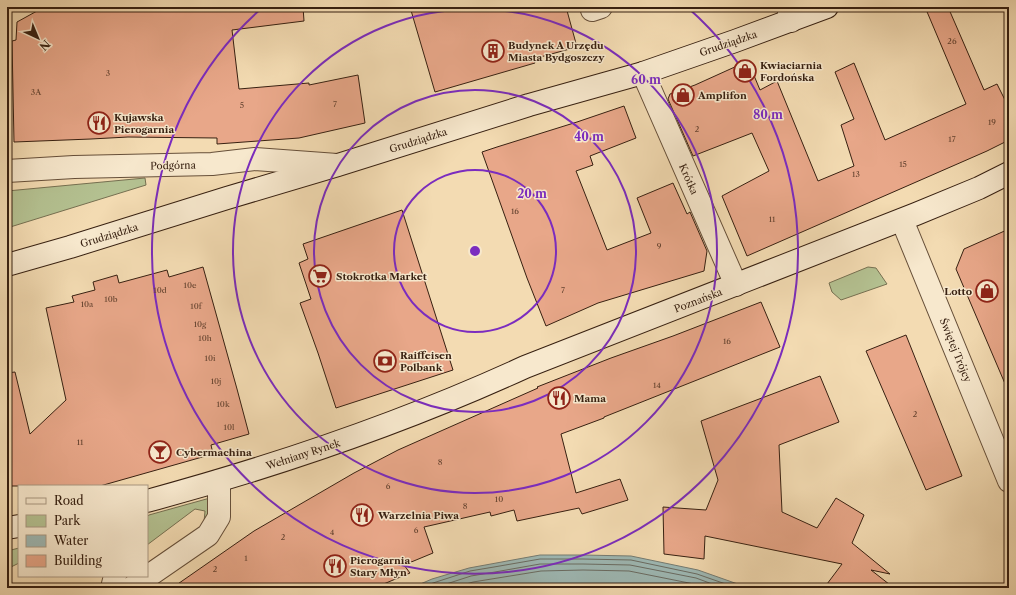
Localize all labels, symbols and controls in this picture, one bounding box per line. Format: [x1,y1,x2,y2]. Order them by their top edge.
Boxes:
north arrow [18,18,58,58]
street label: Grudziądzka [698,27,759,59]
house number: 26 [947,36,957,46]
text: N [36,37,53,54]
building icon: Budynek A Urzędu Miasta Bydgoszczy [480,38,506,64]
place label: Budynek A Urzędu Miasta Bydgoszczy [508,39,605,64]
shop icon: Kwiaciarnia Fordońska [732,58,758,84]
place label: Kwiaciarnia Fordońska [760,59,822,84]
house number: 3 [106,68,110,78]
text: 60 m [631,72,661,87]
shop icon: Amplifon [670,82,696,108]
house number: 3A [31,87,42,97]
place label: Amplifon [697,89,747,102]
house number: 7 [333,99,337,109]
house number: 5 [240,100,244,110]
text: 80 m [753,107,783,122]
restaurant icon: Kujawska Pierogarnia [86,110,112,136]
place label: Kujawska Pierogarnia [114,111,174,136]
house number: 19 [988,117,996,127]
house number: 2 [695,124,700,134]
street label: Grudziądzka [388,125,449,156]
text: 40 m [574,129,604,144]
house number: 17 [948,134,956,144]
street label: Podgórna [150,159,197,172]
house number: 15 [899,159,907,169]
street label: Krótka [676,162,701,197]
house number: 13 [852,169,860,179]
text: 20 m [517,186,547,201]
house number: 16 [511,206,519,216]
house number: 11 [769,214,776,224]
street label: Grudziądzka [79,220,140,250]
house number: 9 [657,241,662,251]
centre of rings [468,244,482,258]
supermarket icon: Stokrotka Market [307,263,333,289]
place label: Stokrotka Market [336,270,427,283]
shop icon: Lotto [974,278,1000,304]
house number: 10e [184,280,197,290]
house number: 10d [153,285,167,295]
house number: 7 [561,285,565,295]
street label: Poznańska [672,285,725,316]
place label: Lotto [944,285,972,298]
house number: 10b [104,294,118,304]
house number: 10a [81,299,94,309]
house number: 10f [190,301,203,311]
street label: Świętej Trójcy [937,316,974,384]
house number: 10g [194,319,207,329]
house number: 10h [198,333,212,343]
house number: 16 [723,336,731,346]
bank icon: Raiffeisen Polbank [372,348,398,374]
place label: Raiffeisen Polbank [400,349,452,374]
house number: 10i [205,353,216,363]
house number: 10j [211,376,221,386]
house number: 14 [653,380,661,390]
restaurant icon: Mama [546,385,572,411]
place label: Mama [574,392,606,405]
house number: 10k [216,399,230,409]
house number: 2 [913,409,918,419]
house number: 10l [224,422,235,432]
street label: Wełniany Rynek [263,436,343,473]
house number: 11 [77,437,84,447]
bar icon: Cybermachina [147,439,173,465]
place label: Cybermachina [176,446,252,459]
house number: 8 [438,457,443,467]
house number: 6 [386,481,391,491]
legend [18,485,148,577]
text: Road [54,493,84,508]
house number: 10 [495,494,503,504]
house number: 8 [463,501,468,511]
restaurant icon: Warzelnia Piwa [349,502,375,528]
place label: Warzelnia Piwa [377,509,459,522]
text: Park [54,513,81,528]
house number: 6 [414,525,419,535]
house number: 4 [330,527,335,537]
house number: 2 [281,532,286,542]
text: Water [53,533,88,548]
text: Building [54,553,102,568]
house number: 1 [244,553,248,563]
restaurant icon: Pierogarnia Stary Młyn [322,553,348,579]
place label: Pierogarnia Stary Młyn [350,554,410,579]
house number: 2 [213,564,218,574]

